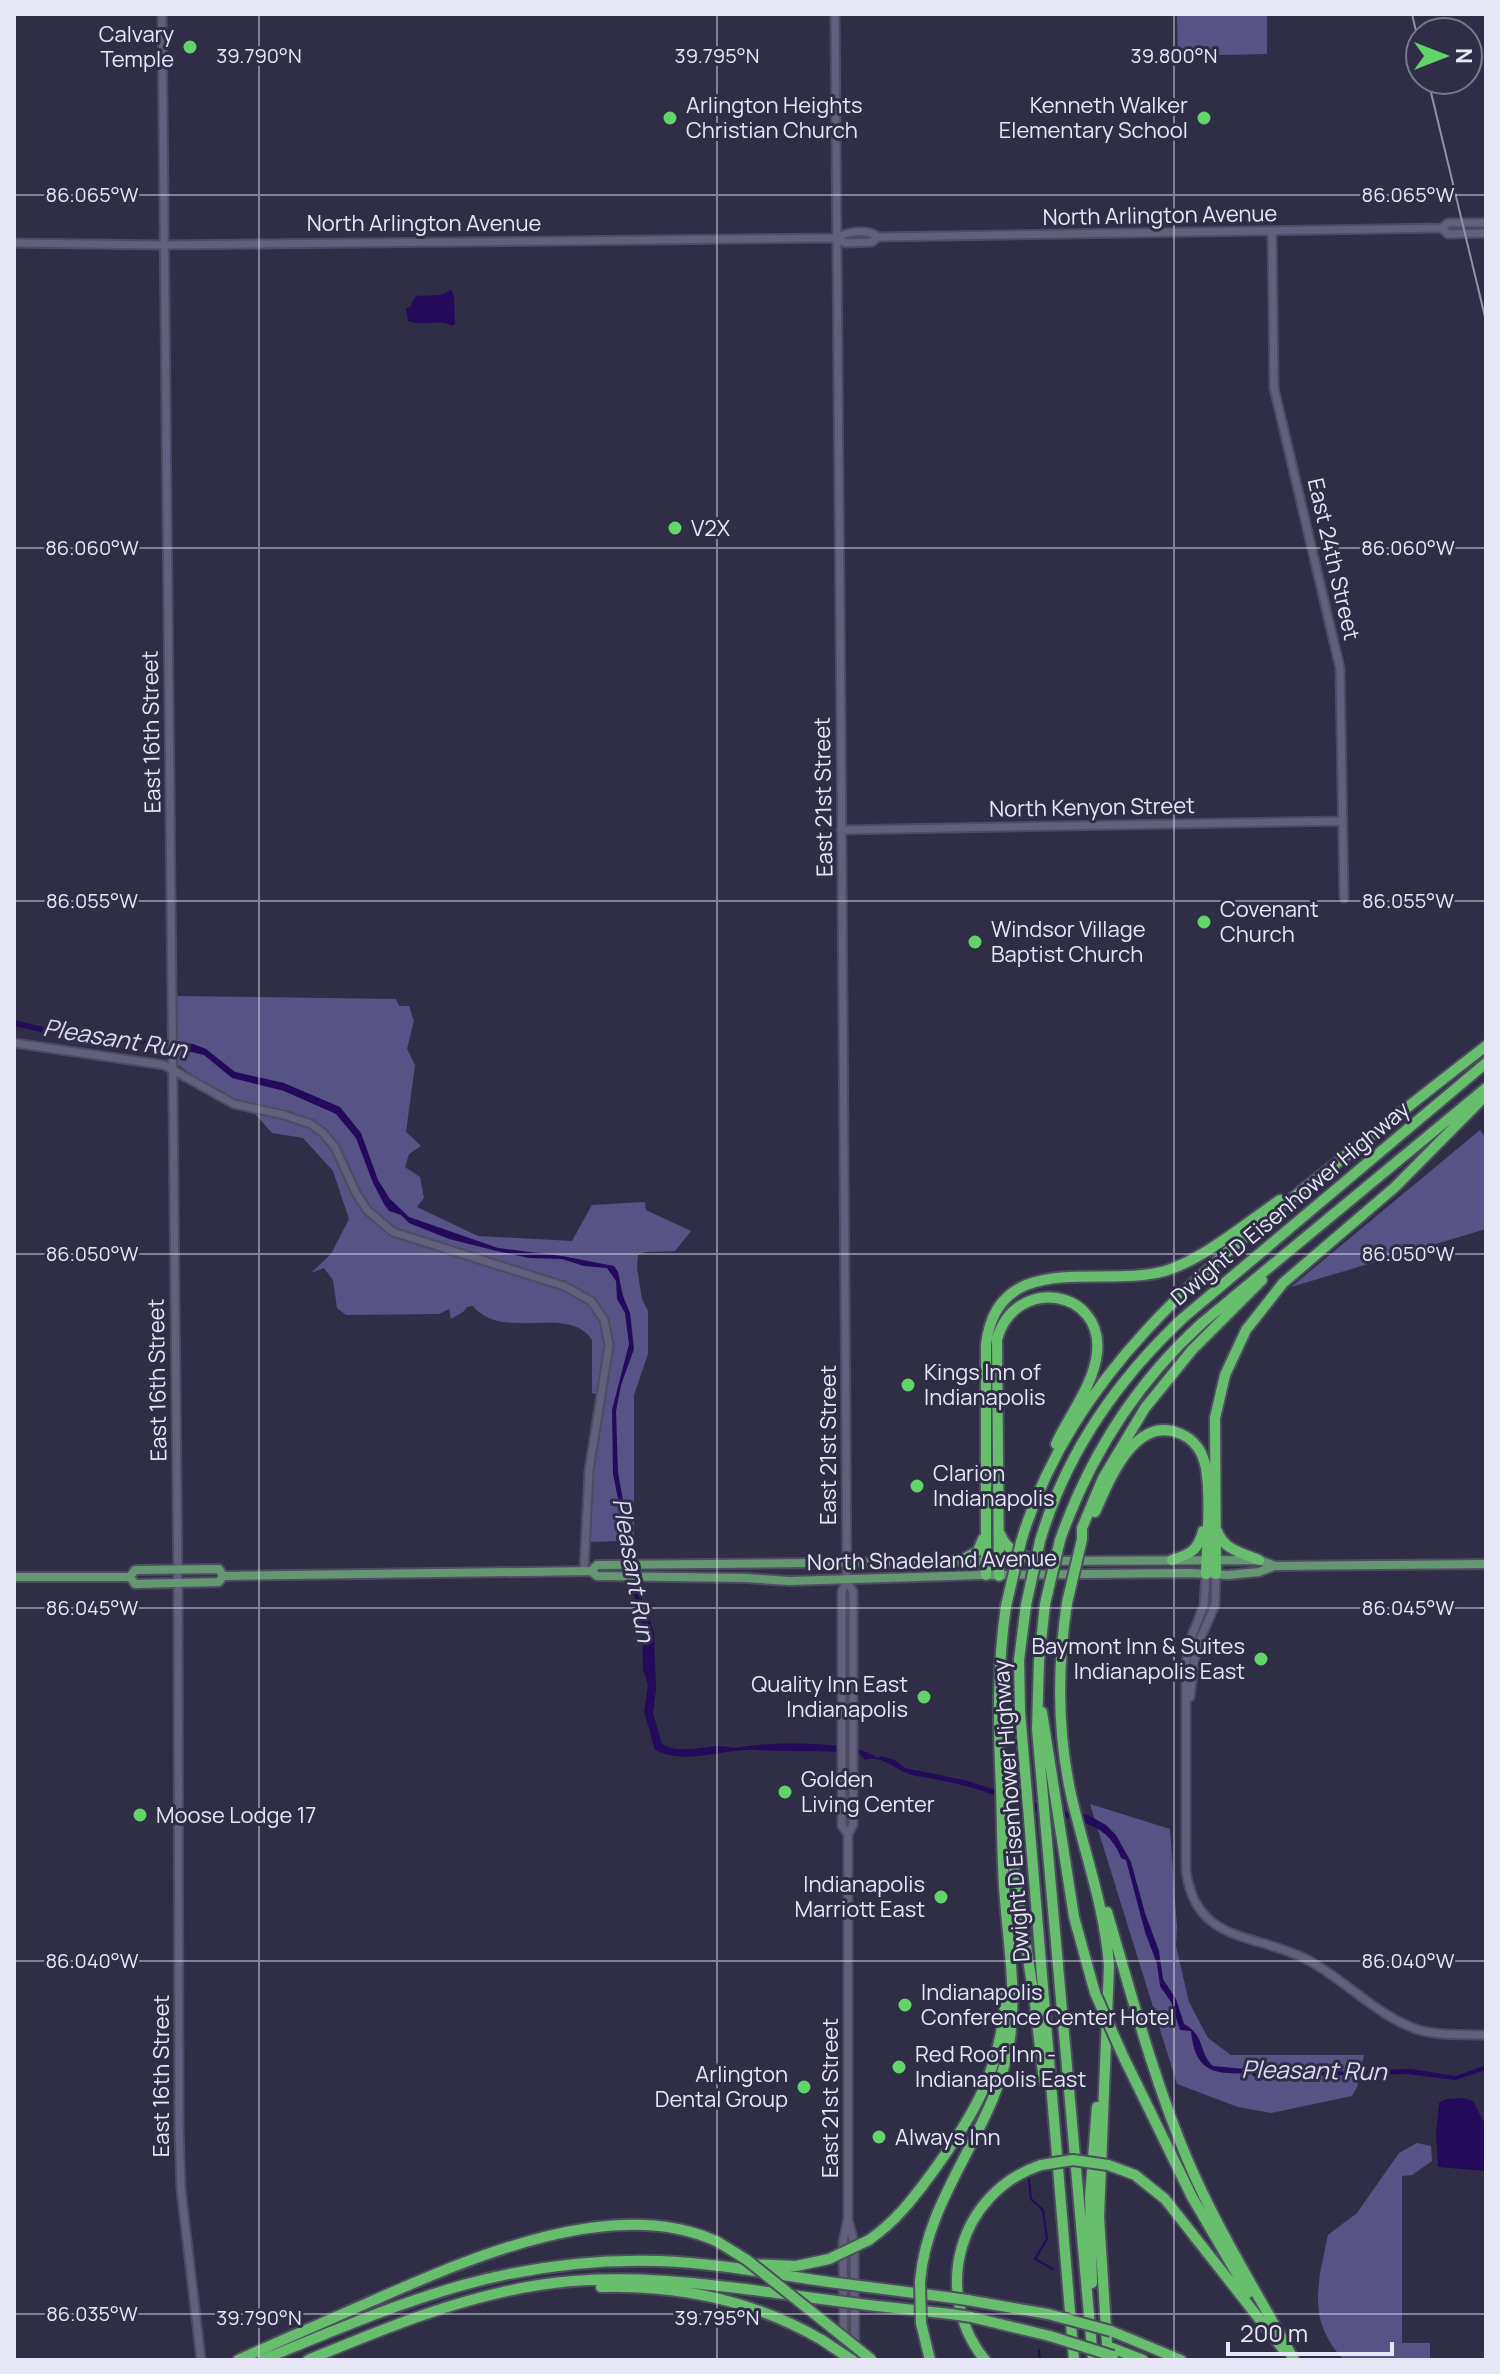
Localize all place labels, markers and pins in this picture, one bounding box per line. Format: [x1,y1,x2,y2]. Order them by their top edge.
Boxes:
place label: Calvary Temple [99,19,174,74]
marker: Calvary Temple [181,38,199,56]
place label: Arlington Heights Christian Church [686,90,863,145]
place label: Kenneth Walker Elementary School [999,90,1188,145]
marker: Arlington Heights Christian Church [661,109,679,127]
marker: Kenneth Walker Elementary School [1195,109,1213,127]
place label: V2X [691,513,731,543]
marker: V2X [666,519,684,537]
place label: Covenant Church [1220,894,1319,949]
marker: Covenant Church [1195,913,1213,931]
place label: Windsor Village Baptist Church [991,914,1146,969]
marker: Windsor Village Baptist Church [966,933,984,951]
place label: Kings Inn of Indianapolis [924,1357,1046,1412]
marker: Kings Inn of Indianapolis [899,1376,917,1394]
place label: Clarion Indianapolis [933,1458,1055,1513]
marker: Clarion Indianapolis [908,1477,926,1495]
place label: Baymont Inn & Suites Indianapolis East [1032,1631,1245,1686]
marker: Baymont Inn & Suites Indianapolis East [1252,1650,1270,1668]
place label: Quality Inn East Indianapolis [751,1669,908,1724]
marker: Quality Inn East Indianapolis [915,1688,933,1706]
place label: Golden Living Center [801,1764,935,1819]
marker: Golden Living Center [776,1783,794,1801]
place label: Moose Lodge 17 [156,1800,316,1830]
marker: Moose Lodge 17 [131,1806,149,1824]
place label: Indianapolis Marriott East [794,1869,925,1924]
marker: Indianapolis Marriott East [932,1888,950,1906]
place label: Indianapolis Conference Center Hotel [921,1977,1175,2032]
marker: Indianapolis Conference Center Hotel [896,1996,914,2014]
place label: Red Roof Inn - Indianapolis East [915,2039,1086,2094]
marker: Red Roof Inn - Indianapolis East [890,2058,908,2076]
place label: Arlington Dental Group [655,2059,788,2114]
marker: Arlington Dental Group [795,2078,813,2096]
place label: Always Inn [895,2122,1001,2152]
marker: Always Inn [870,2128,888,2146]

